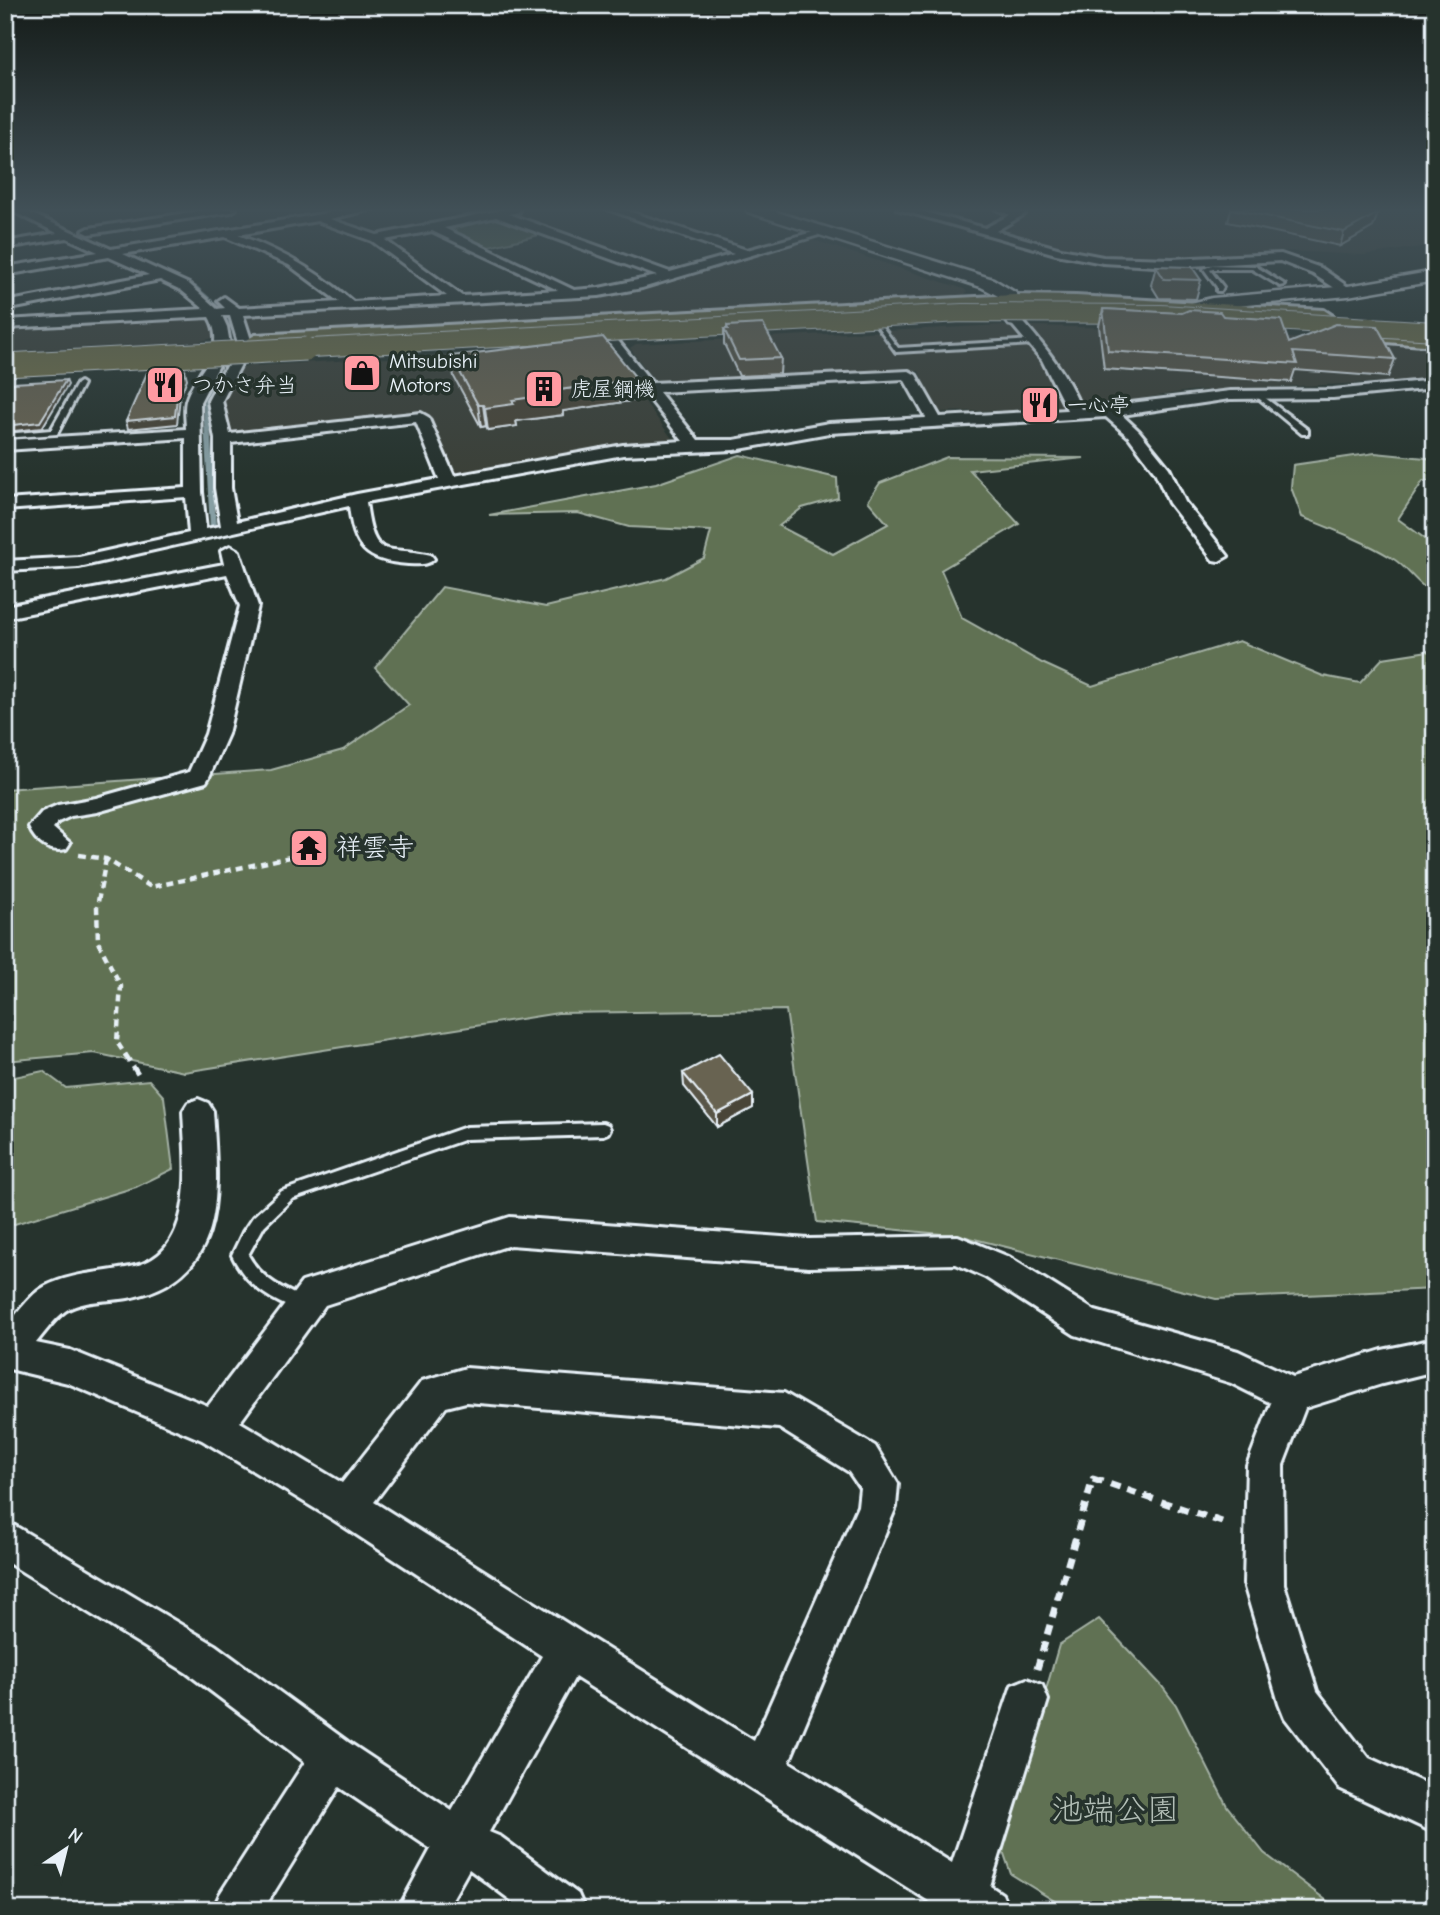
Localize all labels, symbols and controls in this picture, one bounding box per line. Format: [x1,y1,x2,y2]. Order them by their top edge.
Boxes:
place label: Mitsubishi Motors [389,349,478,397]
shop icon: Mitsubishi Motors [341,352,383,394]
restaurant icon: つかさ弁当 [144,364,186,406]
building icon: 虎屋鋼機 [523,368,565,410]
place label: つかさ弁当 [192,373,297,397]
place label: 虎屋鋼機 [571,377,655,401]
restaurant icon: 一心亭 [1019,384,1061,426]
place label: 一心亭 [1067,393,1130,417]
temple icon: 祥雲寺 [288,827,330,869]
place label: 祥雲寺 [336,833,414,863]
park label: 池端公園 [1051,1791,1179,1828]
north arrow [32,1814,102,1884]
text: N [64,1823,87,1848]

